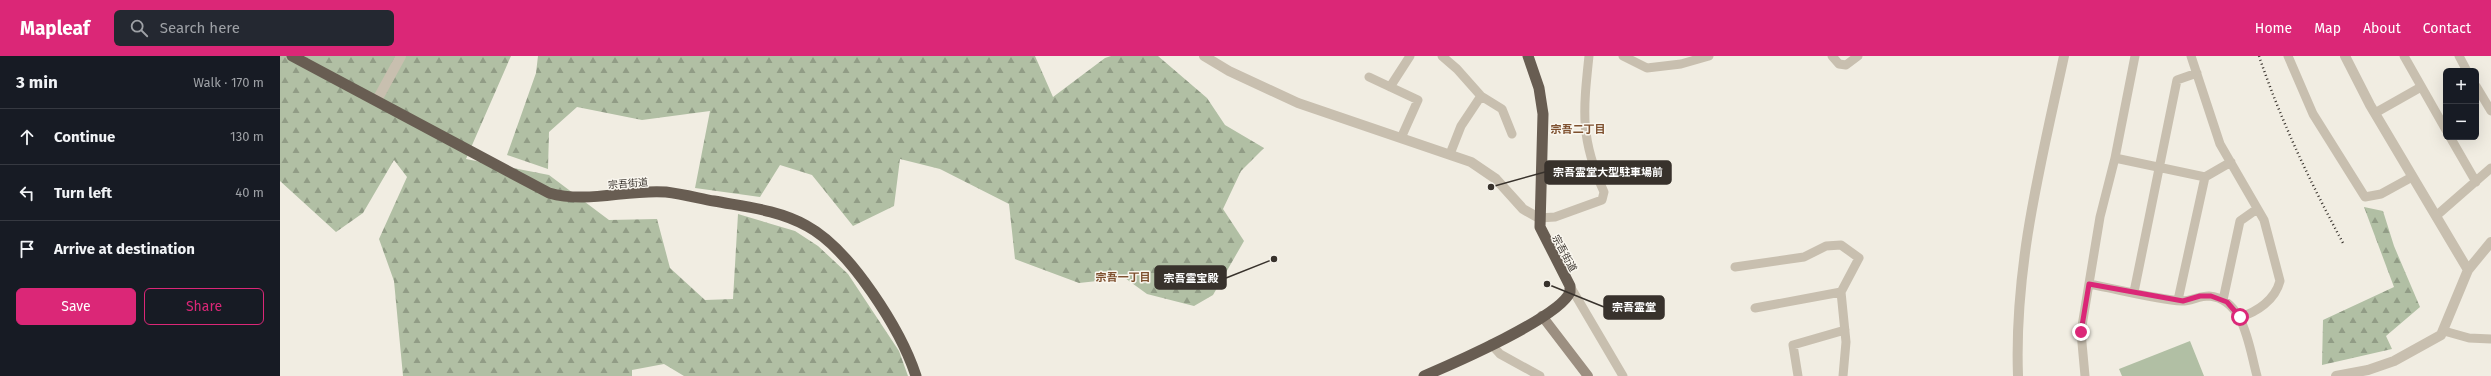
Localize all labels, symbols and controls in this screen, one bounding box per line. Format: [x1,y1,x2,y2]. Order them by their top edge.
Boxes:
search box [114,10,394,46]
text: Mapleaf [20,17,90,40]
icon: search [128,17,150,39]
text: Search here [160,19,240,37]
text: Home [2255,20,2292,37]
text: Map [2314,20,2341,37]
text: About [2363,20,2401,37]
text: Contact [2423,20,2471,37]
map controls [2443,68,2479,140]
button: + [2443,68,2479,104]
text: 3 min [16,72,58,93]
text: Walk · 170 m [193,75,264,90]
button: − [2443,104,2479,140]
district label: 宗吾二丁目 [1551,123,1606,136]
icon: ahead [16,126,38,148]
text: Continue [54,128,115,146]
text: 130 m [230,129,264,144]
callout: 宗吾霊堂大型駐車場前 [1545,161,1671,184]
text: 宗吾霊堂大型駐車場前 [1553,166,1663,179]
street label: 宗吾街道 [608,177,648,191]
icon: left [16,182,38,204]
text: Turn left [54,184,112,202]
text: 40 m [235,185,264,200]
street label: 宗吾街道 [1549,233,1579,274]
icon: arrive [16,238,38,260]
text: Arrive at destination [54,240,195,258]
callout: 宗吾霊宝殿 [1155,266,1226,289]
district label: 宗吾一丁目 [1096,271,1151,284]
text: 宗吾霊宝殿 [1164,272,1219,285]
button: Save [16,288,136,325]
button: Share [144,288,264,325]
callout: 宗吾霊堂 [1604,296,1664,319]
text: 宗吾霊堂 [1612,301,1656,314]
route start [2231,308,2249,326]
route end [2072,323,2090,341]

